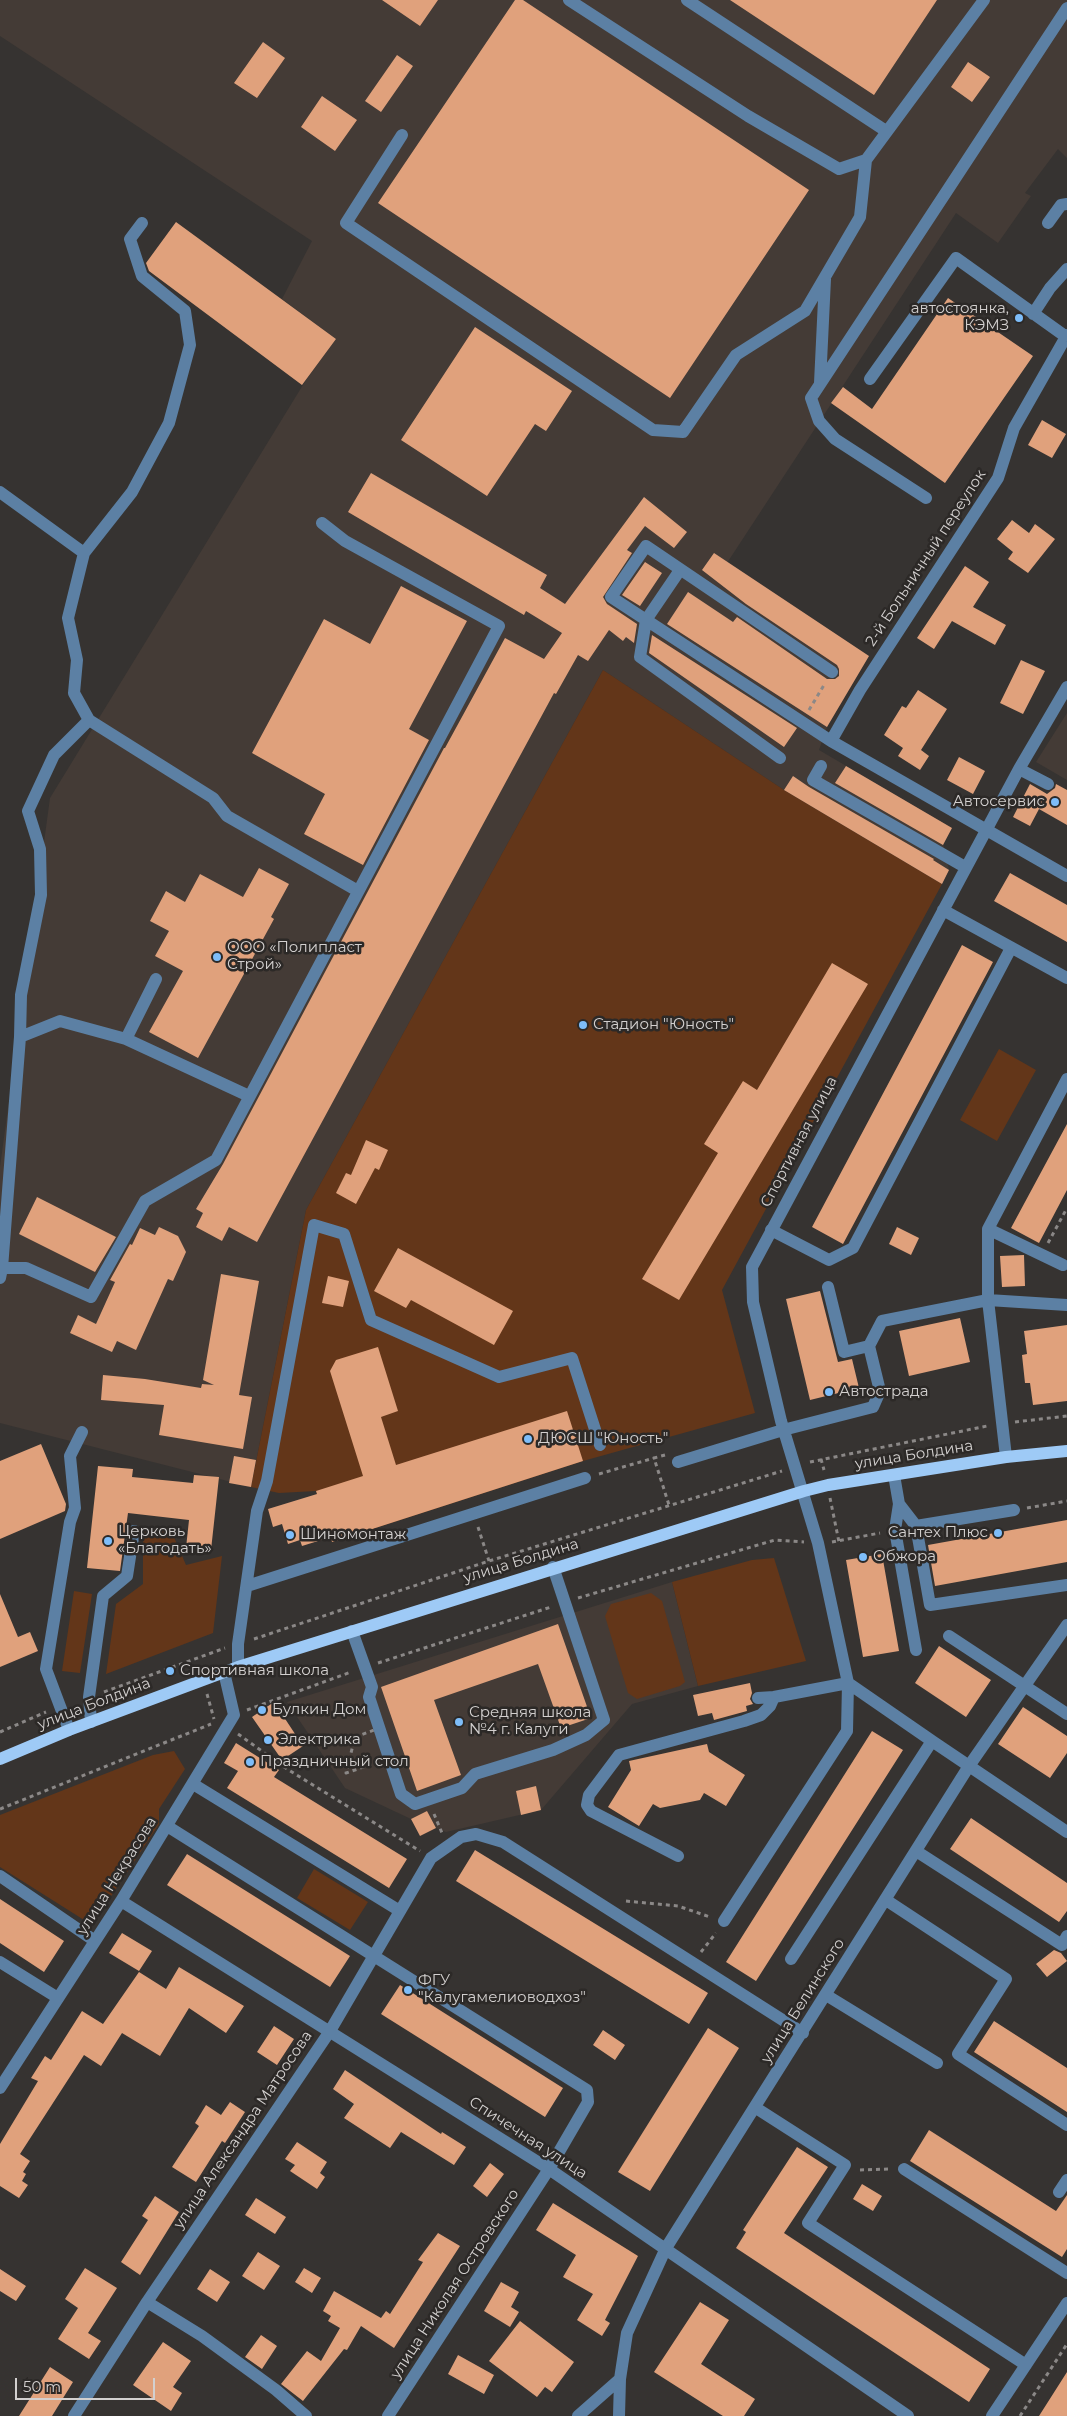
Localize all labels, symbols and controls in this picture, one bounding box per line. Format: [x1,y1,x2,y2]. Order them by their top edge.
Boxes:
place label: автостоянка, КЭМЗ [911,300,1009,335]
marker: автостоянка, КЭМЗ [1013,312,1025,324]
street label: 2-й Больничный переулок [862,466,990,650]
place label: Автосервис [953,793,1045,811]
marker: Автосервис [1049,796,1061,808]
place label: ООО «Полипласт Строй» [227,939,362,974]
marker: ООО «Полипласт Строй» [211,951,223,963]
place label: Стадион "Юность" [593,1016,734,1034]
marker: Стадион "Юность" [577,1019,589,1031]
street label: Спортивная улица [757,1073,841,1211]
place label: Автострада [839,1383,928,1401]
marker: Автострада [823,1386,835,1398]
place label: ДЮСШ "Юность" [538,1430,668,1448]
marker: ДЮСШ "Юность" [522,1433,534,1445]
street label: улица Болдина [854,1437,974,1473]
place label: Церковь «Благодать» [118,1523,212,1558]
place label: Сантех Плюс [888,1524,988,1542]
place label: Шиномонтаж [300,1526,406,1544]
marker: Сантех Плюс [992,1527,1004,1539]
marker: Шиномонтаж [284,1529,296,1541]
marker: Церковь «Благодать» [102,1535,114,1547]
street label: улица Болдина [461,1535,581,1587]
place label: Обжора [873,1548,936,1566]
marker: Обжора [857,1551,869,1563]
place label: Спортивная школа [180,1662,329,1680]
marker: Спортивная школа [164,1665,176,1677]
street label: улица Болдина [35,1674,153,1734]
place label: Булкин Дом [272,1701,366,1719]
marker: Булкин Дом [256,1704,268,1716]
place label: Средняя школа №4 г. Калуги [469,1704,591,1739]
marker: Средняя школа №4 г. Калуги [453,1716,465,1728]
place label: Электрика [278,1731,361,1749]
marker: Электрика [262,1734,274,1746]
place label: Праздничный стол [260,1753,409,1771]
marker: Праздничный стол [244,1756,256,1768]
street label: улица Некрасова [73,1814,161,1938]
street label: улица Белинского [757,1935,849,2067]
place label: ФГУ "Калугамелиоводхоз" [418,1972,586,2007]
marker: ФГУ "Калугамелиоводхоз" [402,1984,414,1996]
street label: улица Александра Матросова [170,2028,316,2232]
street label: Спичечная улица [466,2093,590,2183]
street label: улица Николая Островского [387,2186,523,2382]
scale bar [18,2368,158,2400]
text: 50 m [23,2377,61,2396]

